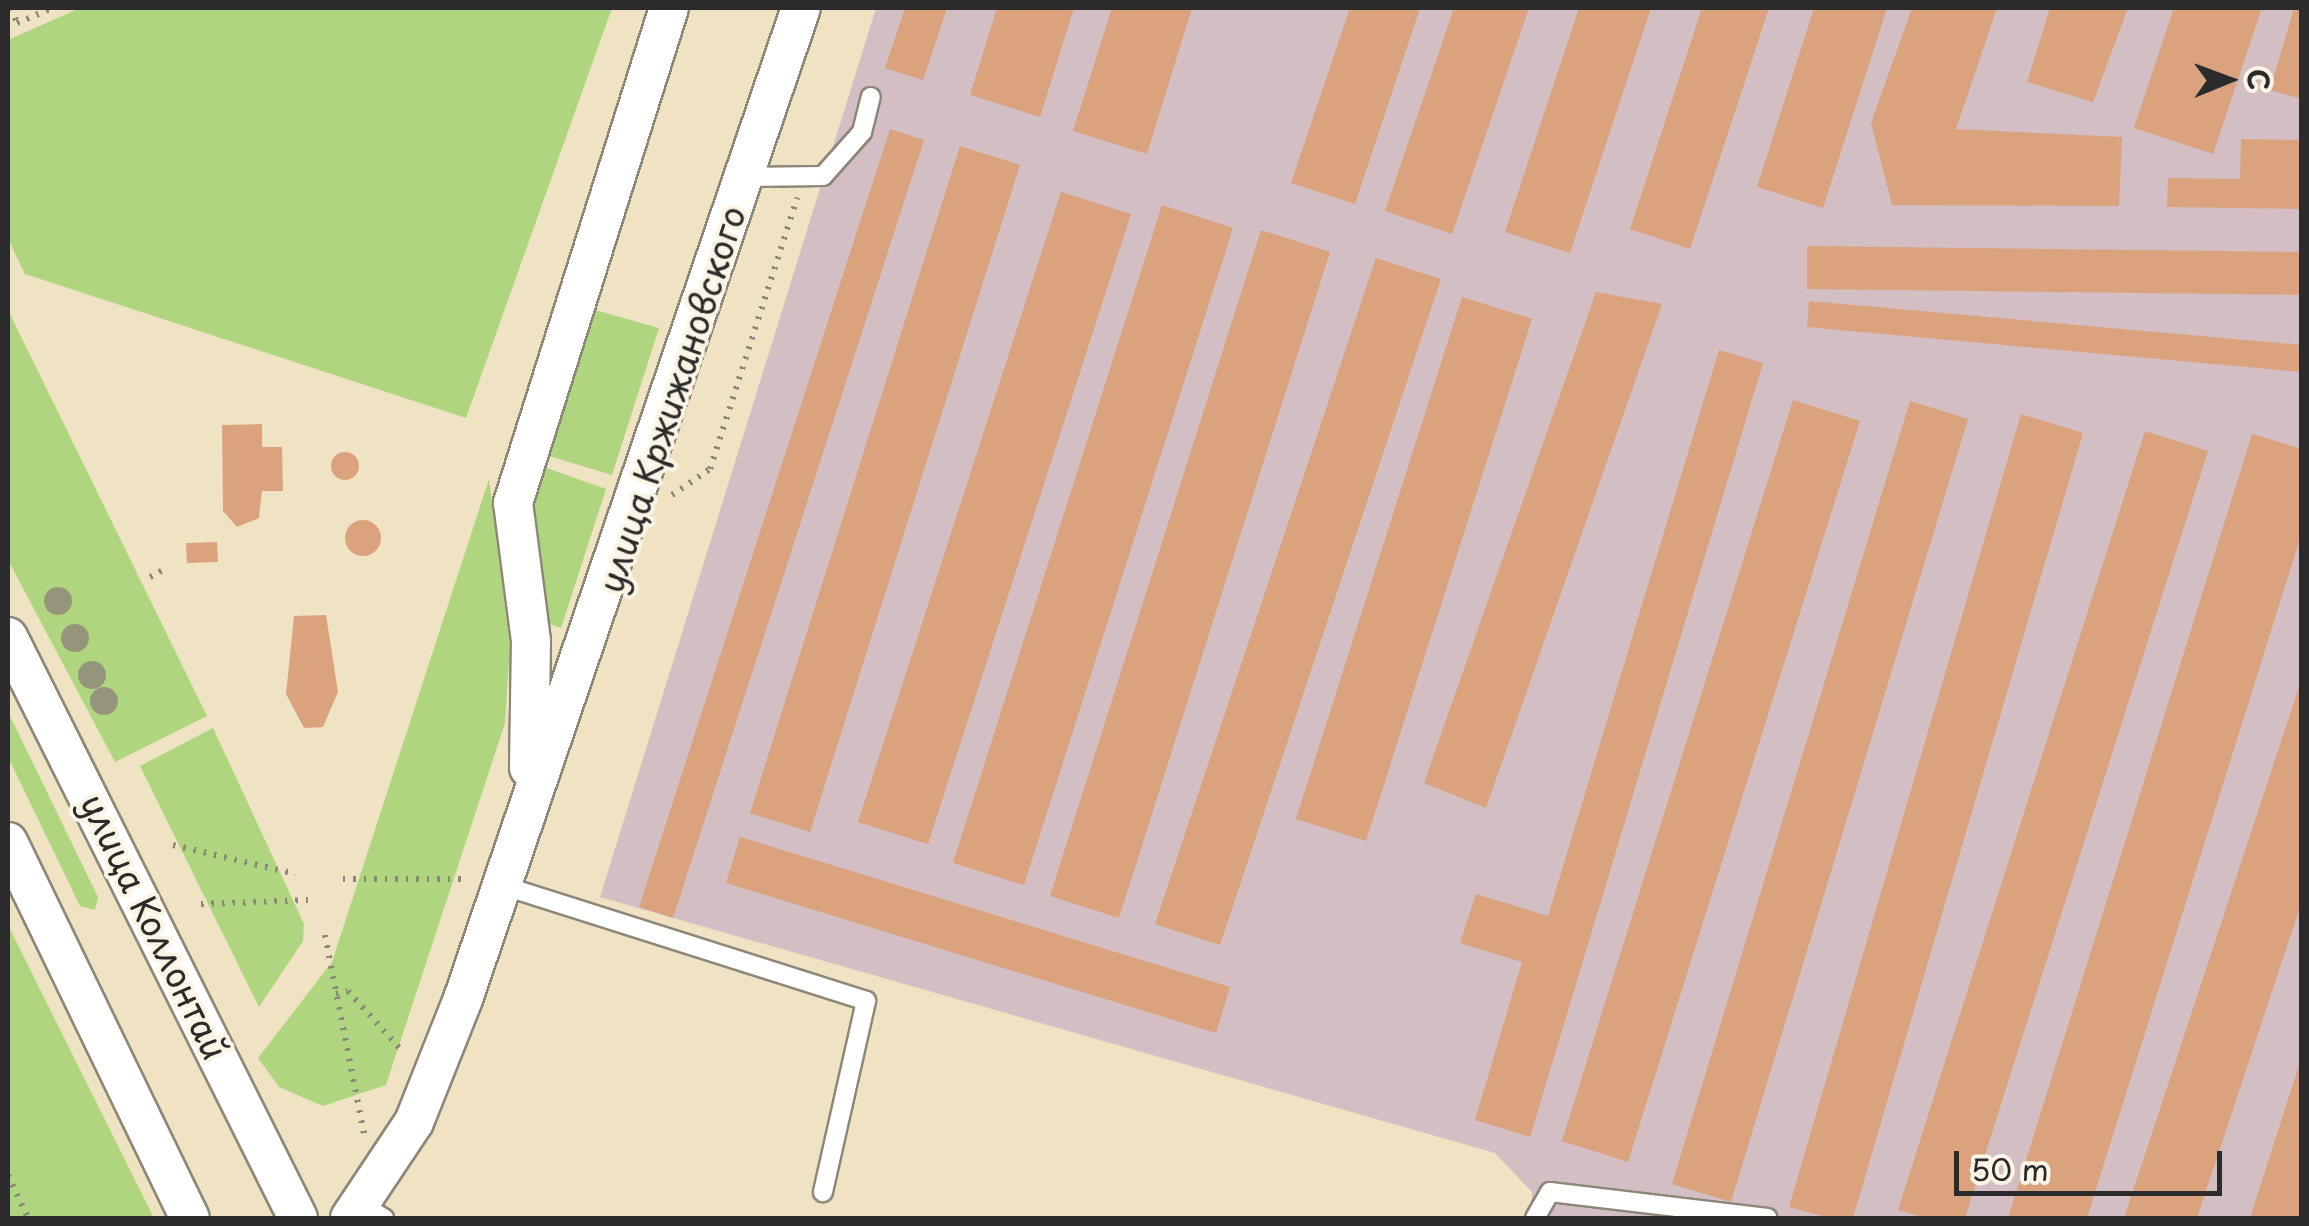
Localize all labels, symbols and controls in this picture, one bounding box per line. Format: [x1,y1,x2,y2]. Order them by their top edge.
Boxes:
north arrow [2179,30,2279,130]
text: С [2238,69,2281,90]
street label: улица Кржижановского [588,199,754,599]
street label: улица Коллонтай [72,786,238,1066]
scale bar [1959,1131,2226,1193]
text: 50 m [1971,1146,2049,1191]

